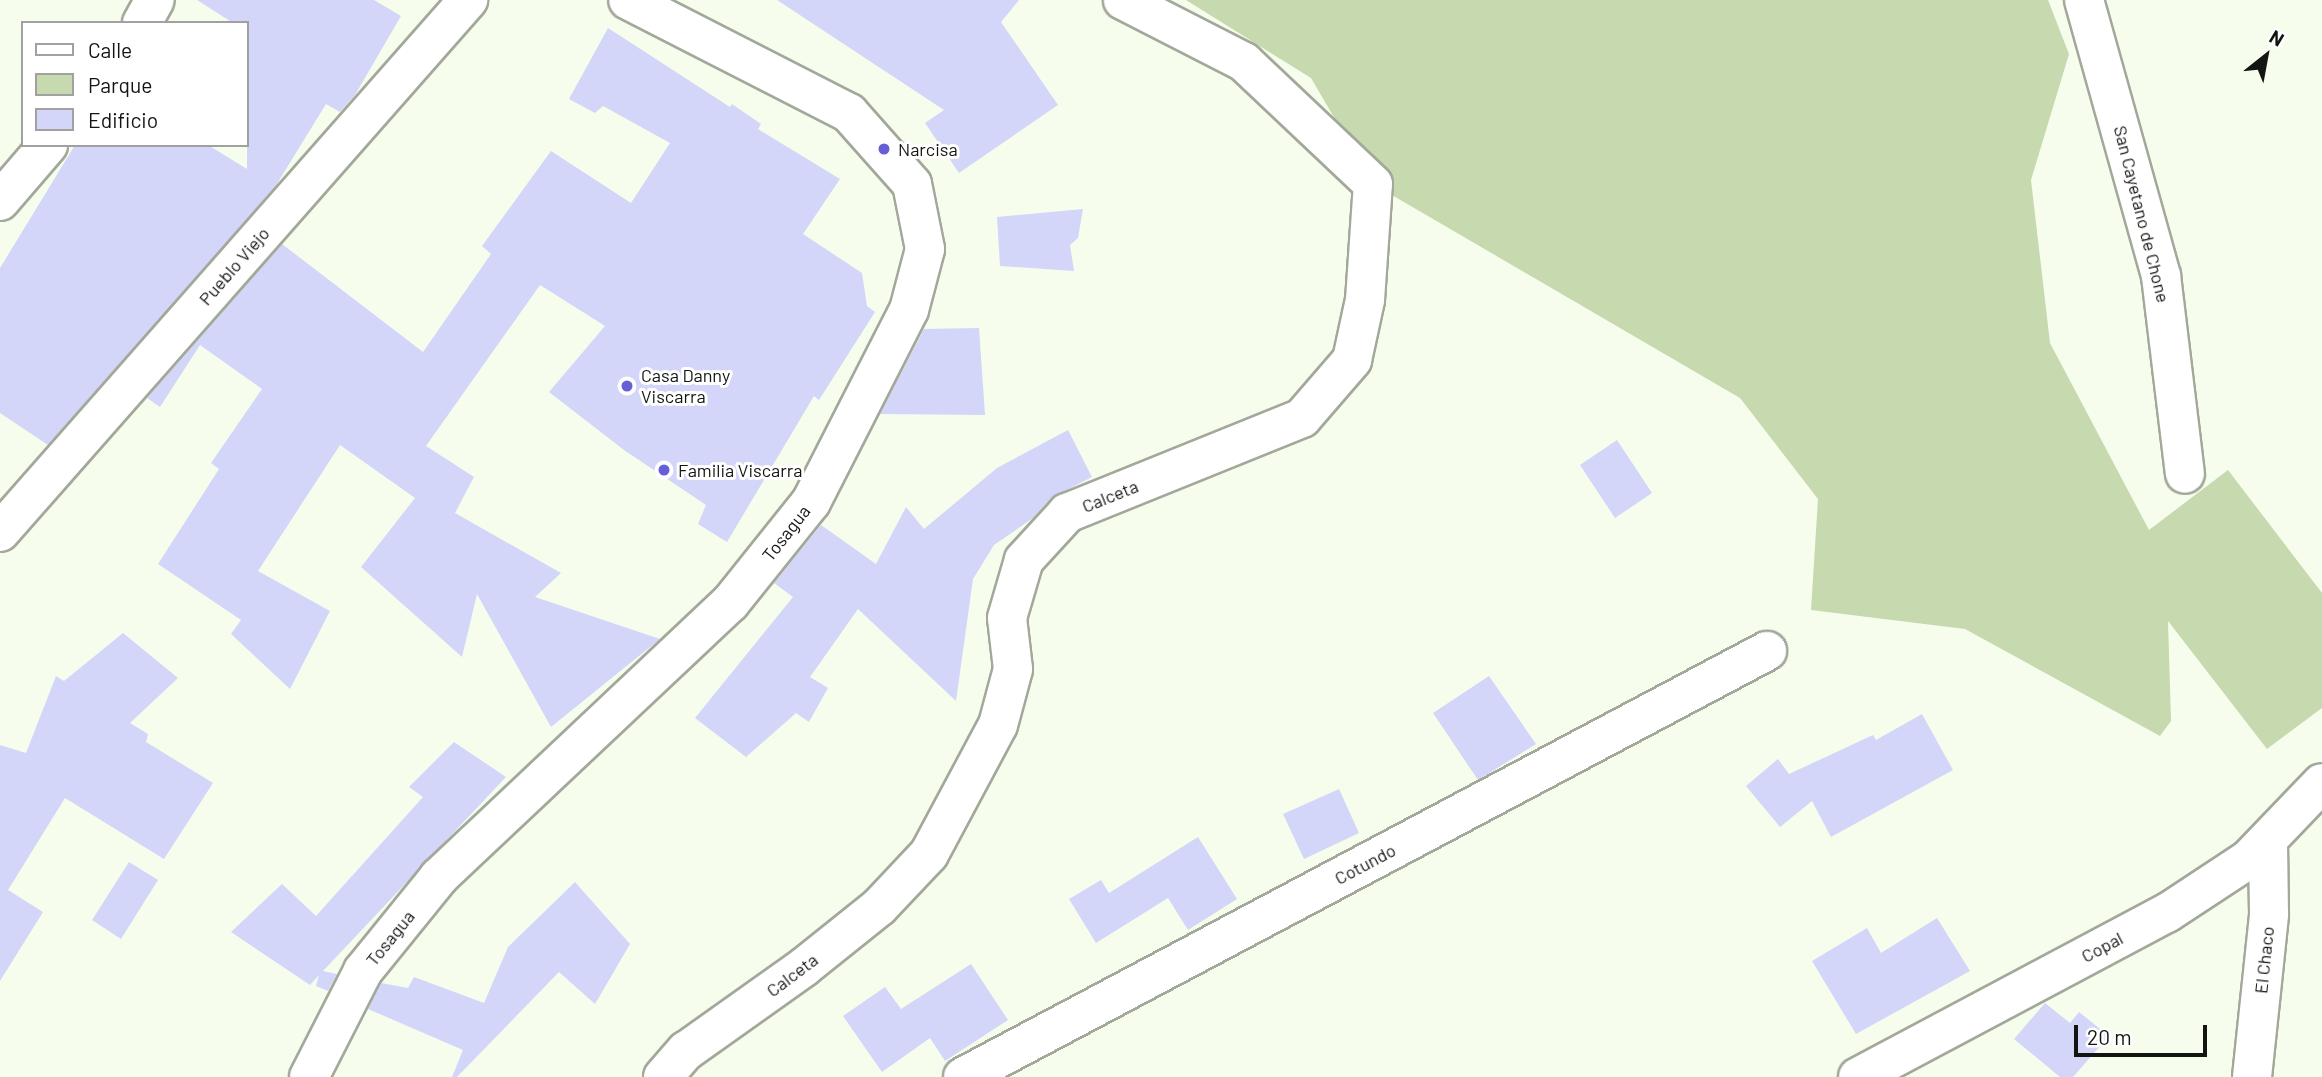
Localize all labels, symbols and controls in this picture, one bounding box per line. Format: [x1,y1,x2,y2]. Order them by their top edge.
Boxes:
legend [21,21,248,147]
north arrow [2231,21,2301,91]
text: N [2266,24,2288,51]
text: Calle [88,37,132,62]
text: Parque [88,72,153,97]
text: Edificio [88,107,158,132]
street label: San Cayetano de Chone [2110,123,2174,305]
place label: Narcisa [898,138,958,160]
marker: Narcisa [876,141,892,157]
street label: Pueblo Viejo [194,223,274,309]
place label: Casa Danny Viscarra [641,365,730,408]
marker: Casa Danny Viscarra [619,378,635,394]
place label: Familia Viscarra [678,459,803,481]
marker: Familia Viscarra [656,462,672,478]
street label: Calceta [1079,475,1141,517]
street label: Tosagua [757,501,815,565]
street label: Cotundo [1331,839,1399,889]
street label: Tosagua [361,906,419,970]
street label: El Chaco [2250,925,2278,995]
street label: Copal [2078,927,2126,967]
street label: Calceta [762,949,822,1001]
scale bar [2077,1010,2210,1054]
text: 20 m [2087,1024,2132,1049]

